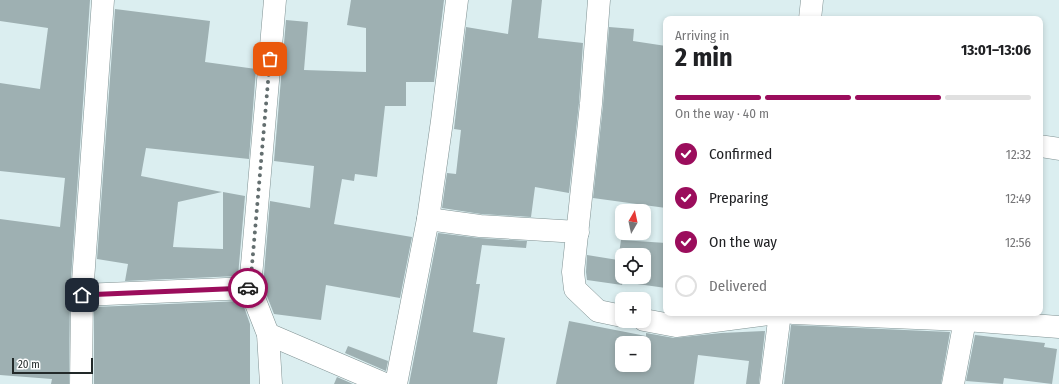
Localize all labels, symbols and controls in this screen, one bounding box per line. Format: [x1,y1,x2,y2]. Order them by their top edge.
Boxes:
text: Arriving in [675,28,729,43]
text: 13:01–13:06 [961,41,1031,59]
pin [253,42,287,76]
text: 2 min [675,42,733,73]
icon: bag [259,48,281,70]
text: On the way · 40 m [675,106,769,121]
icon: check [675,143,697,165]
text: Confirmed [709,145,772,163]
text: 12:32 [1006,147,1031,162]
icon: check [675,187,697,209]
text: Preparing [709,189,768,207]
text: 12:49 [1005,191,1031,206]
north arrow [615,204,651,240]
map controls [615,204,651,372]
icon: check [675,231,697,253]
text: On the way [709,233,777,251]
text: 12:56 [1005,235,1031,250]
button: locate [615,248,651,284]
courier [228,268,268,308]
icon: car [237,277,259,299]
text: Delivered [709,277,767,295]
pin [65,278,99,312]
icon: home [71,284,93,306]
button: + [615,292,651,328]
button: − [615,336,651,372]
scale bar [12,356,93,375]
text: 20 m [18,358,40,371]

